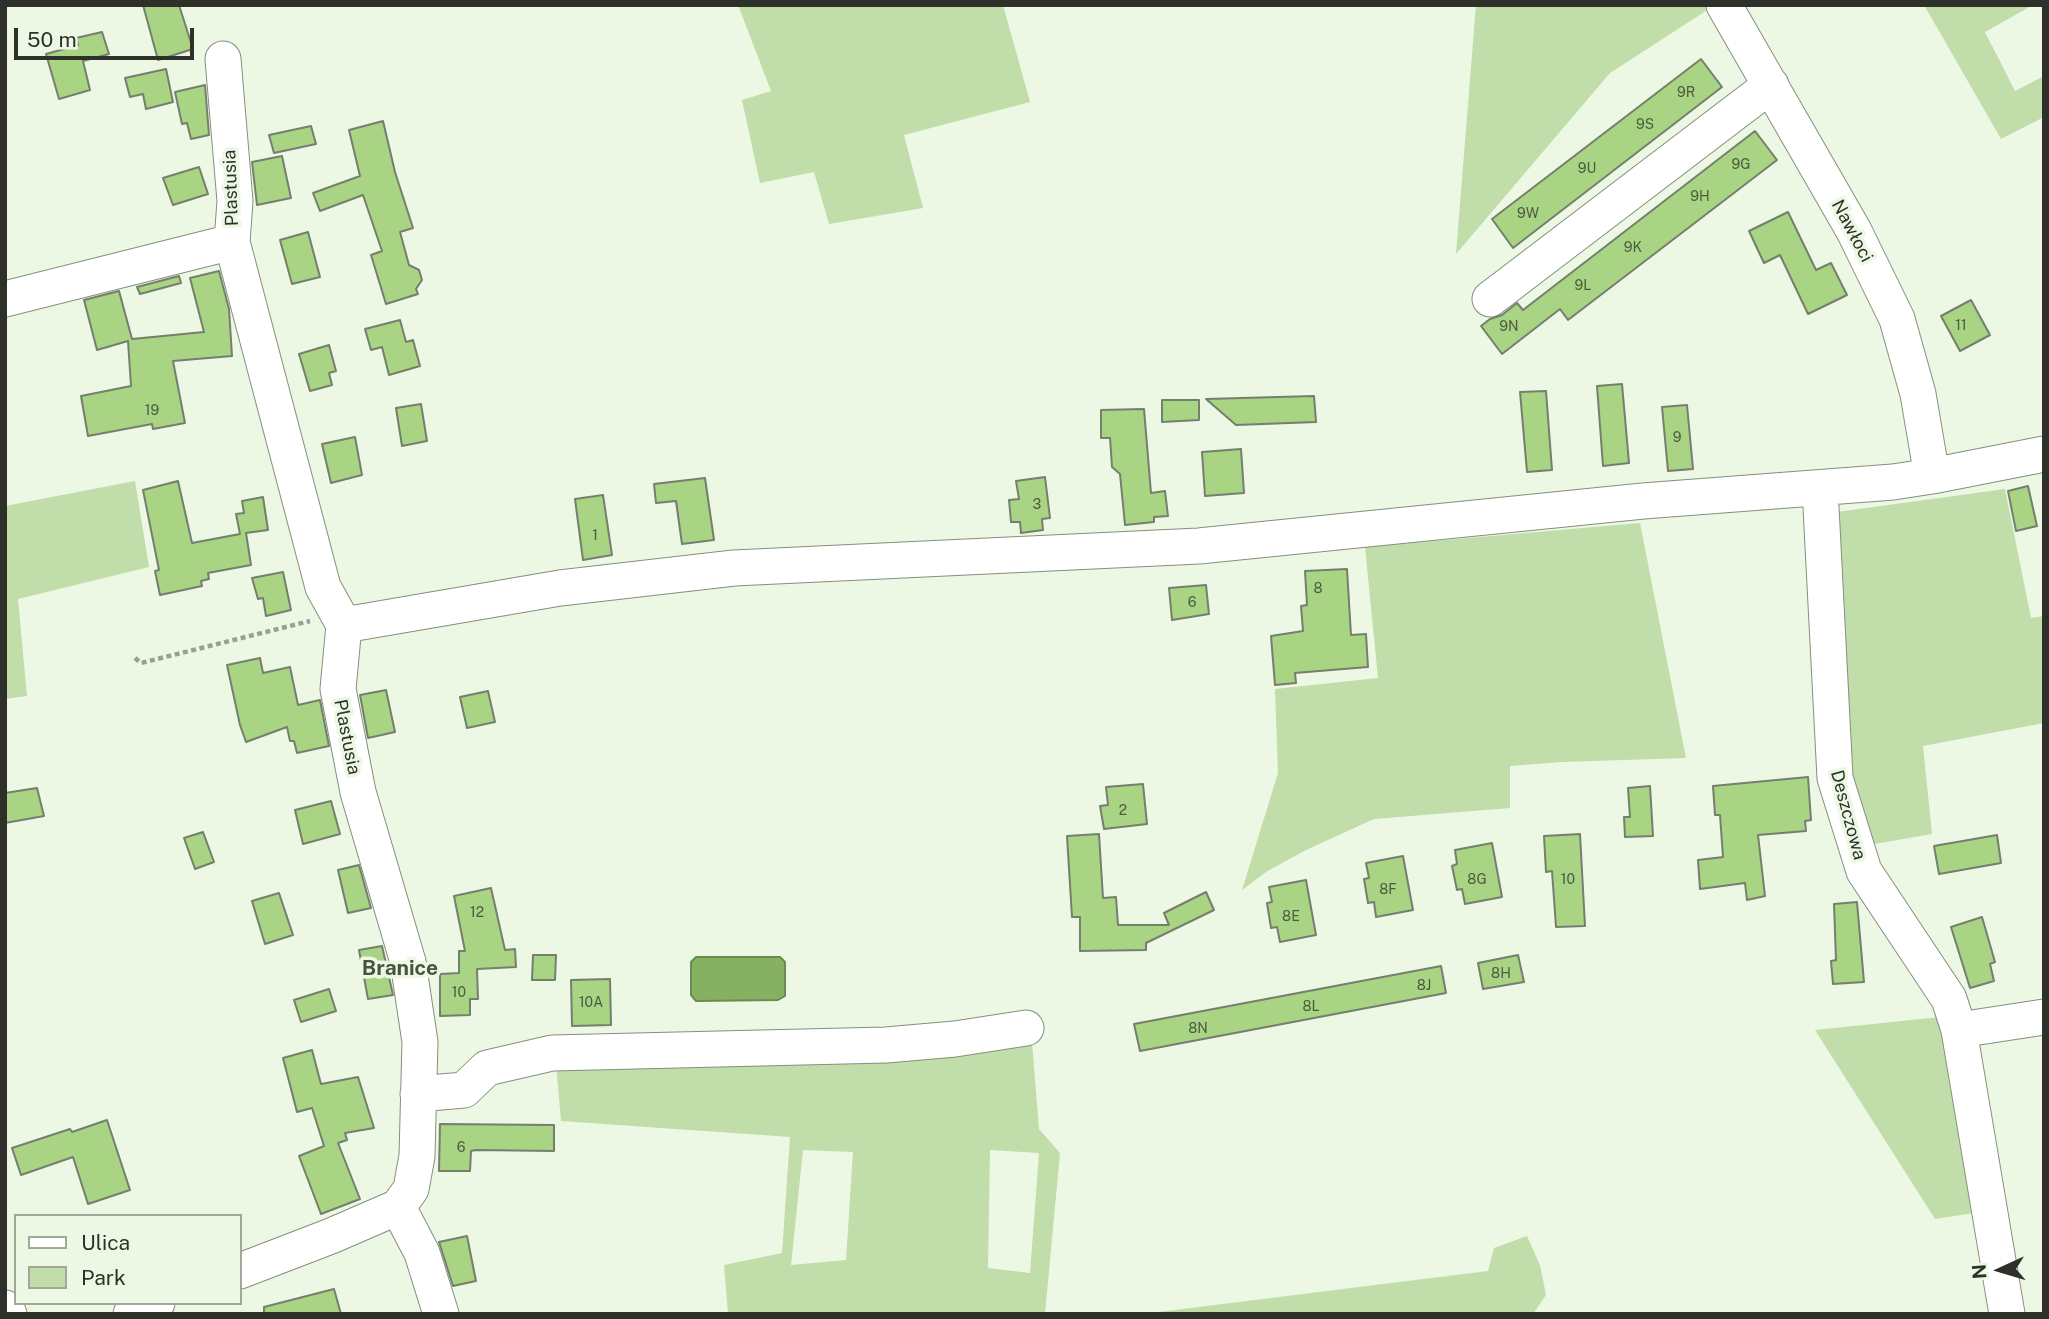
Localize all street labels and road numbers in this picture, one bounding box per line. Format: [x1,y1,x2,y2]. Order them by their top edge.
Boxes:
street label: Plastusia [219,149,243,227]
street label: Nawłoci [1827,196,1877,266]
street label: Plastusia [329,697,365,777]
street label: Deszczowa [1826,768,1870,862]

